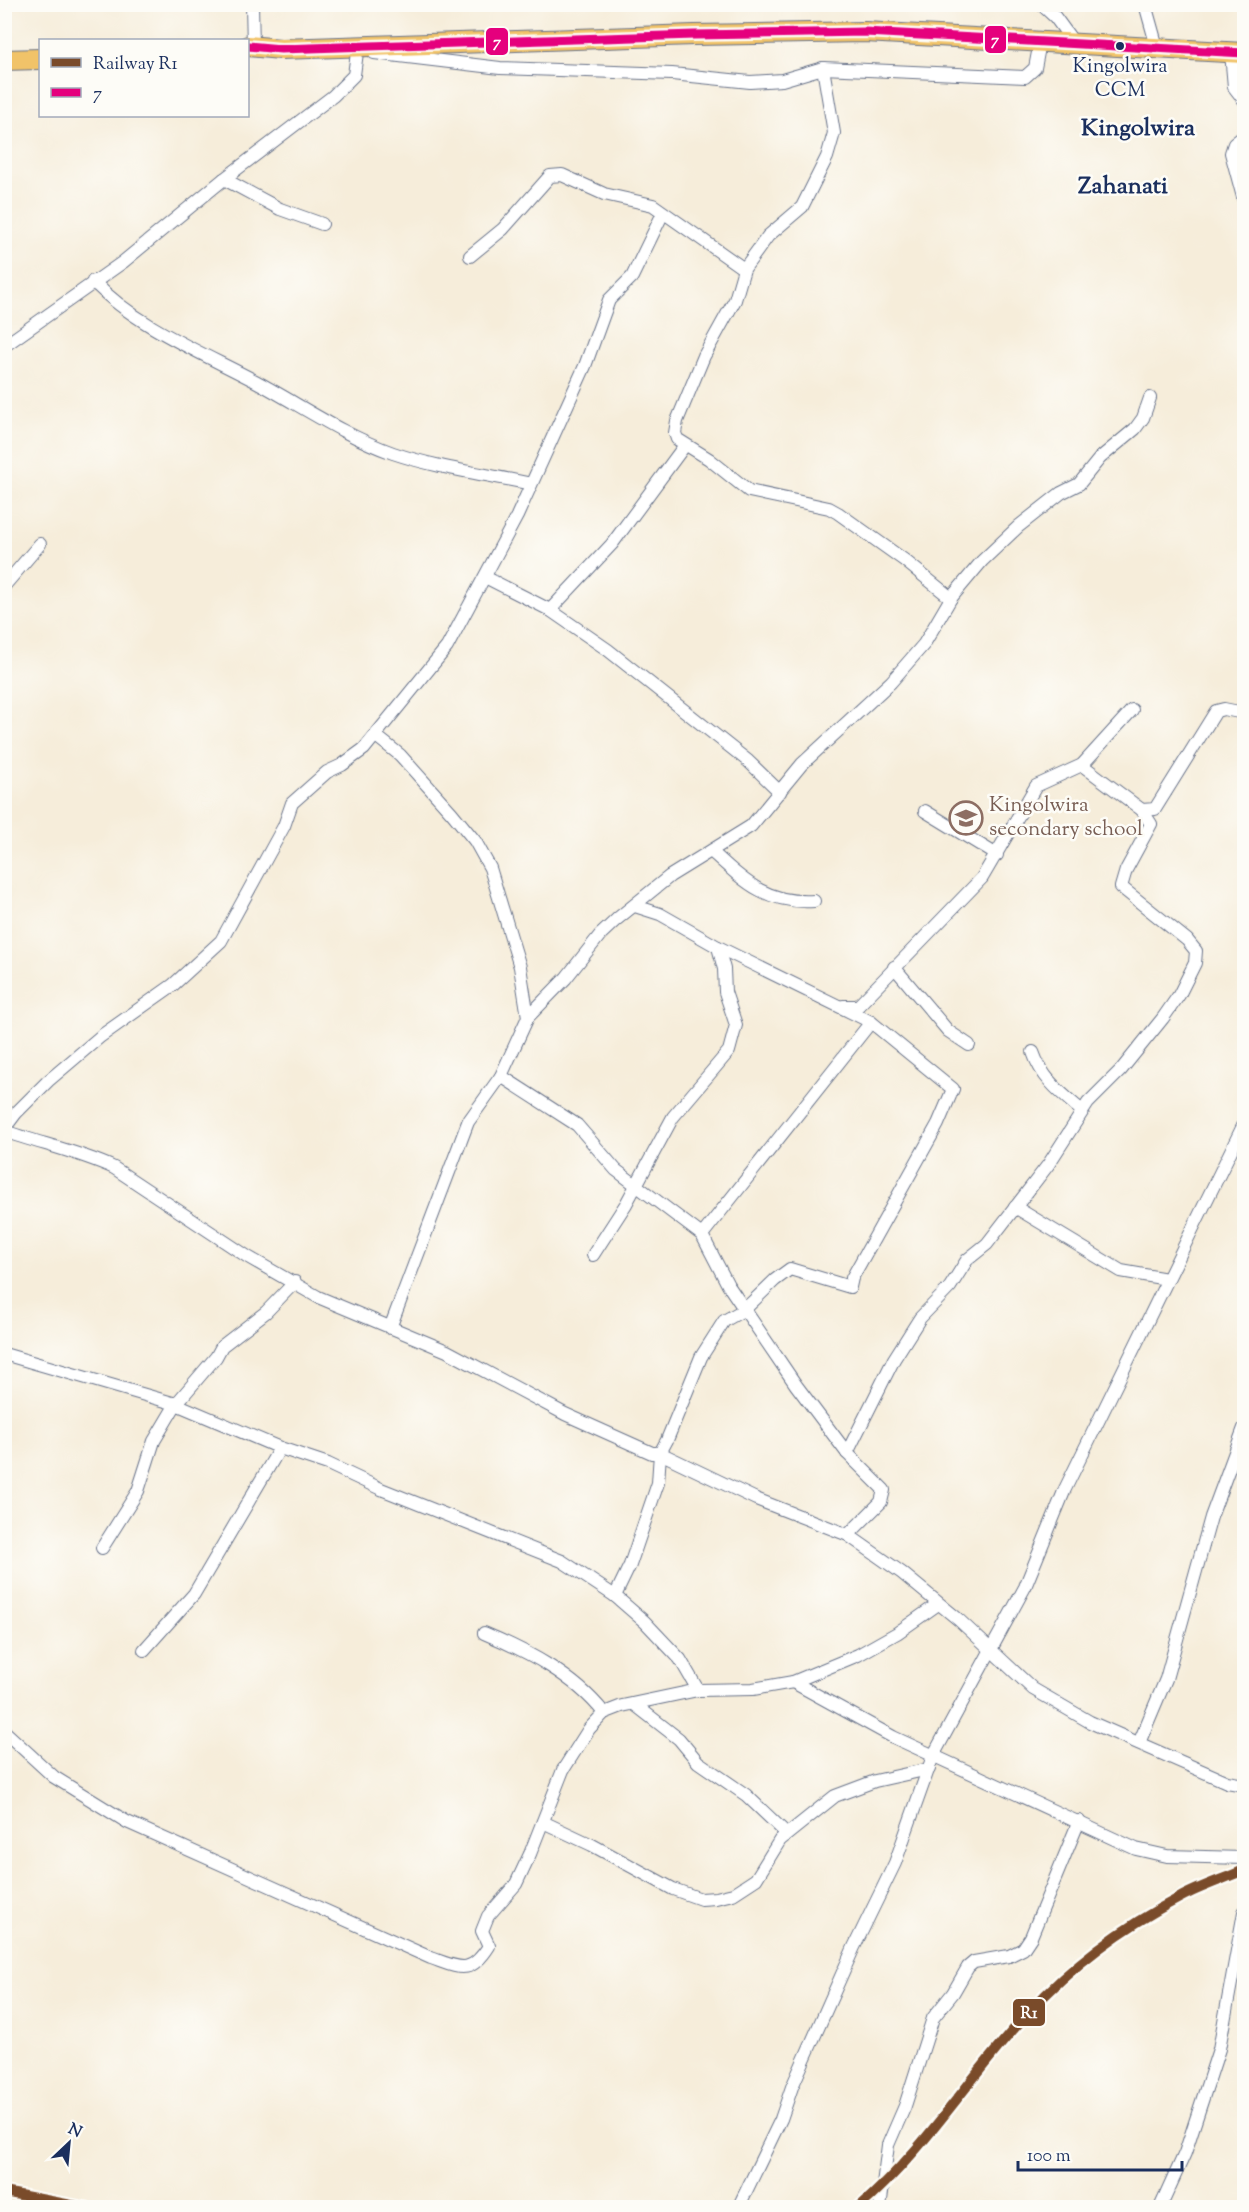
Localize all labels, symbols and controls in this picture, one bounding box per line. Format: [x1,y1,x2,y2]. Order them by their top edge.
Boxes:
line badge: 7 [984,25,1007,54]
line badge: 7 [485,27,509,56]
text: 7 [991,30,1000,53]
text: 7 [493,32,502,55]
legend [39,39,249,117]
marker: Kingolwira CCM [1114,40,1126,52]
text: Railway R1 [93,52,178,78]
place label: Kingolwira CCM [1073,53,1167,106]
text: 7 [93,82,102,108]
district label: Kingolwira [1081,112,1196,146]
district label: Zahanati [1078,170,1168,204]
place label: Kingolwira secondary school [989,791,1143,845]
school or university icon: Kingolwira secondary school [948,800,984,836]
line badge: R1 [1012,1998,1046,2027]
text: R1 [1021,2003,1038,2026]
north arrow [39,2113,99,2173]
text: N [64,2119,85,2145]
scale bar [1018,2134,1182,2172]
text: 100 m [1027,2144,1071,2170]

